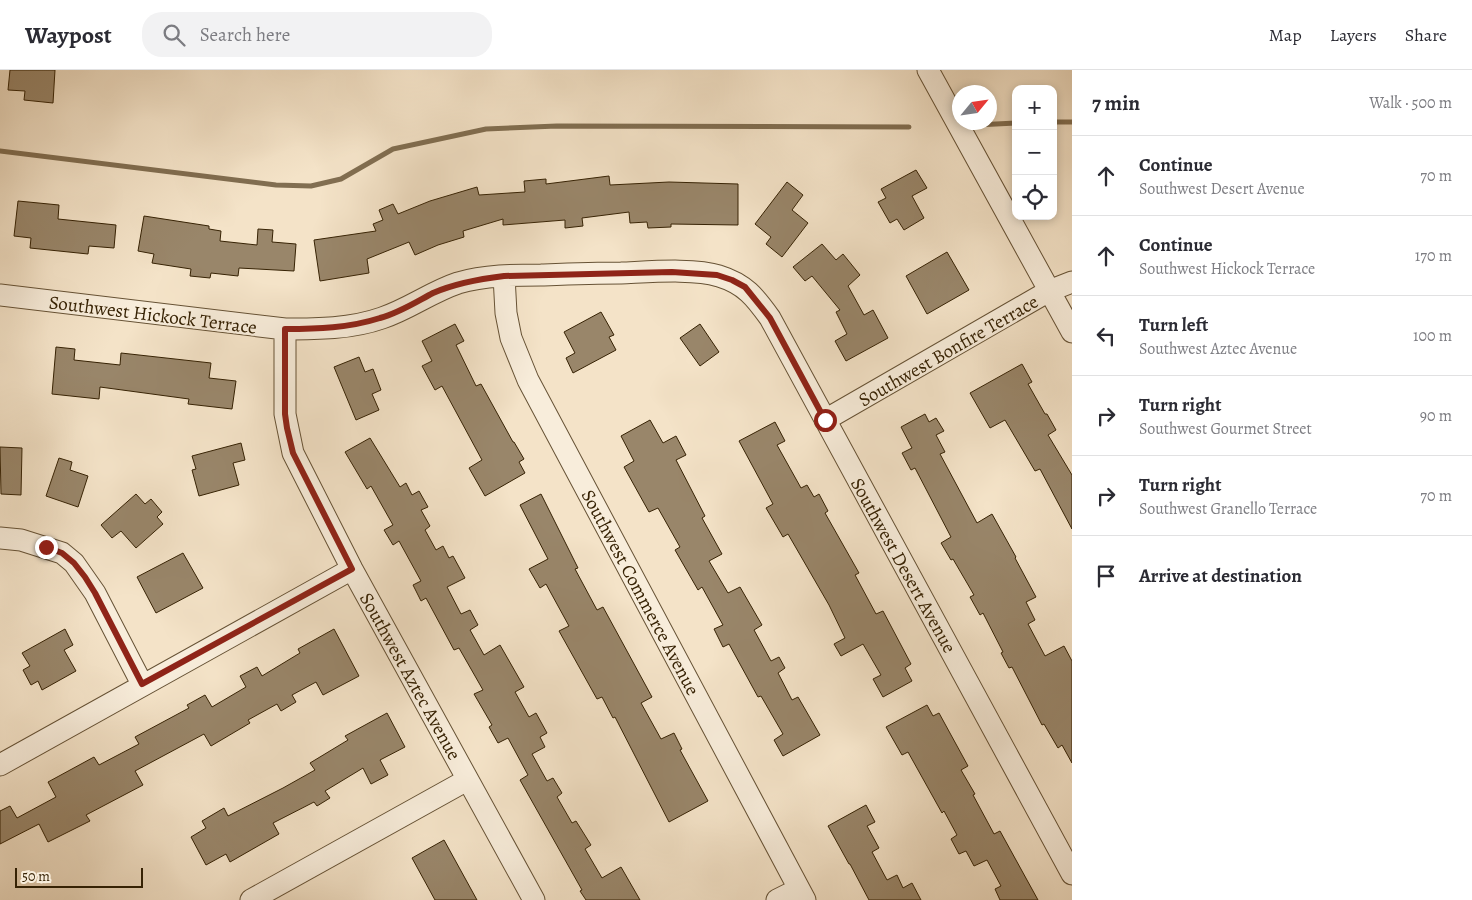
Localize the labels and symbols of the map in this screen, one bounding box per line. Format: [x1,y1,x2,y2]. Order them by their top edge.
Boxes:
north arrow [952,85,997,130]
street label: Southwest Hickock Terrace [47,289,258,341]
street label: Southwest Bonfire Terrace [854,289,1043,413]
route start [814,409,837,432]
street label: Southwest Desert Avenue [844,473,962,658]
street label: Southwest Commerce Avenue [575,485,705,700]
route end [35,536,58,559]
street label: Southwest Aztec Avenue [353,588,467,765]
scale bar [15,865,142,888]

